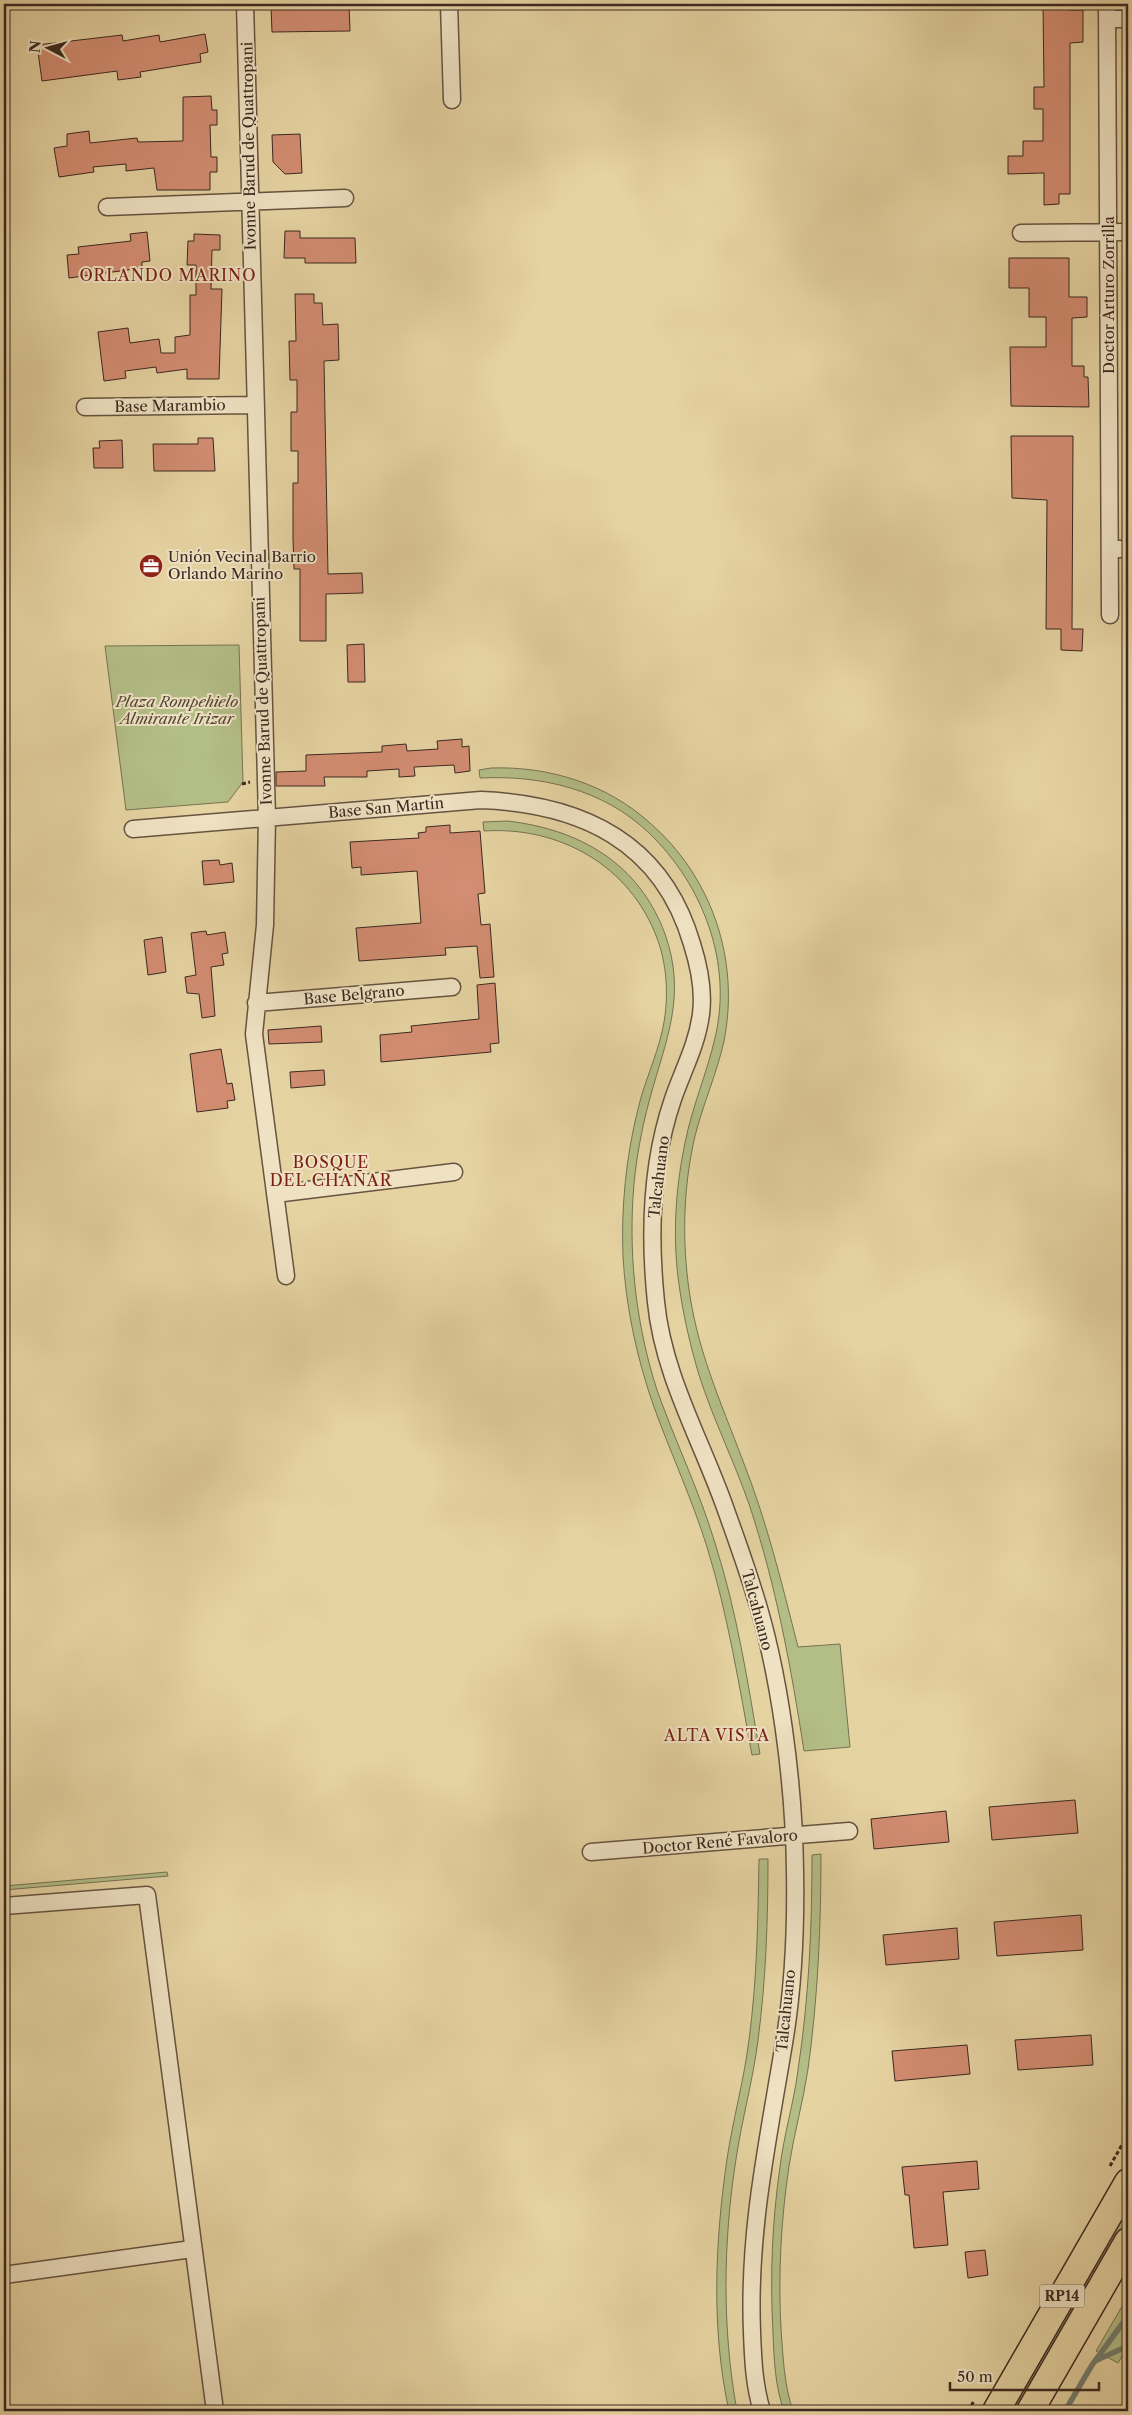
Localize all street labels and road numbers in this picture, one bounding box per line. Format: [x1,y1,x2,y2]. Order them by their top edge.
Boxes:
street label: Ivonne Barud de Quattropani [237,41,260,250]
street label: Doctor Arturo Zorrilla [1099,216,1118,374]
street label: Base Marambio [114,395,226,416]
street label: Ivonne Barud de Quattropani [249,596,276,806]
street label: Base San Martín [327,793,445,822]
street label: Base Belgrano [303,981,405,1008]
street label: Talcahuano [644,1135,673,1219]
street label: Talcahuano [738,1567,777,1652]
street label: Doctor René Favaloro [641,1825,799,1858]
street label: Talcahuano [772,1969,799,2053]
road number: RP14 [1040,2284,1084,2308]

